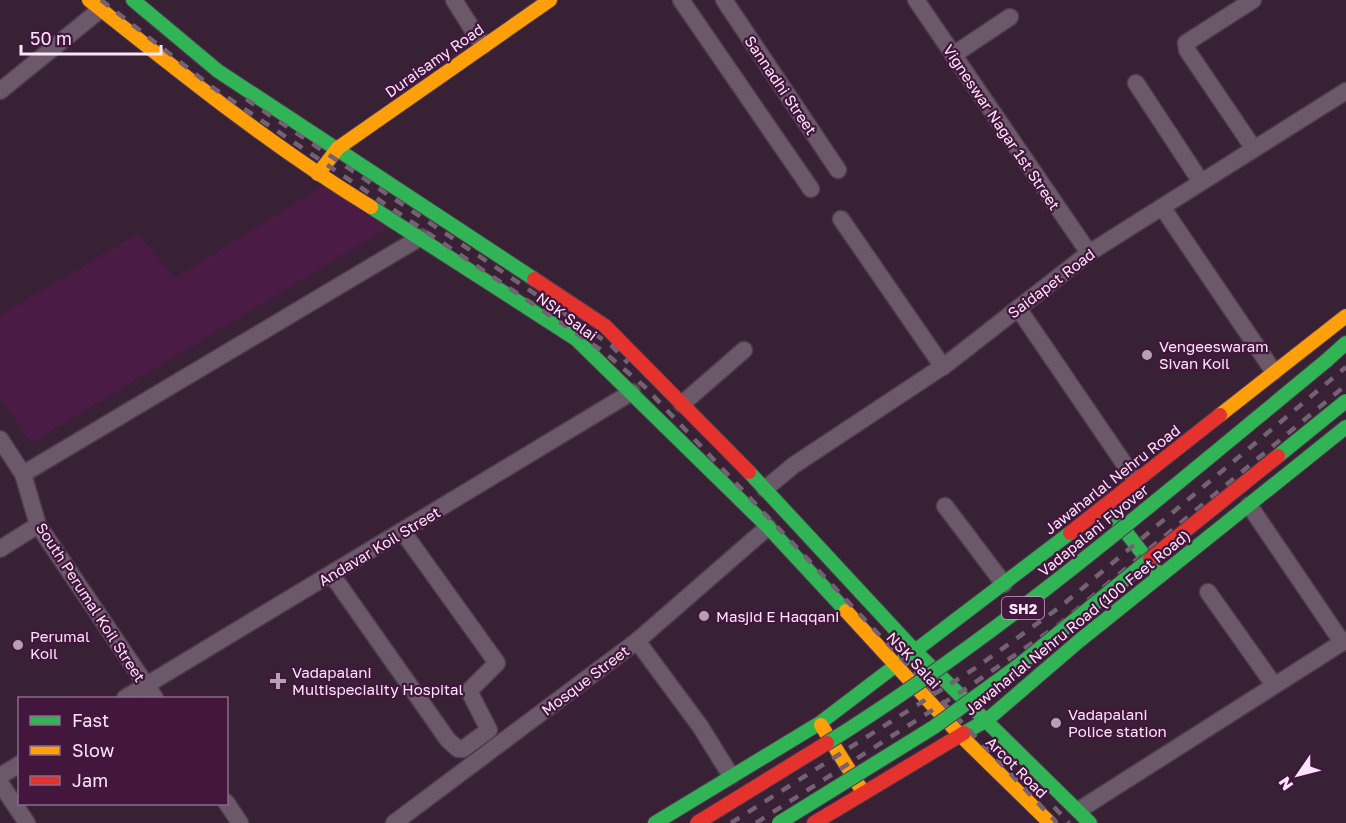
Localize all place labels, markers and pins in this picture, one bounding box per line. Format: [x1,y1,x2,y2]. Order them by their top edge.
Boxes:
place label: Vengeeswaram Sivan Koil [1159,337,1268,372]
marker: Vengeeswaram Sivan Koil [1140,348,1154,362]
place label: Masjid E Haqqani [716,607,839,625]
marker: Masjid E Haqqani [697,609,711,623]
place label: Perumal Koil [30,627,90,662]
marker: Perumal Koil [11,638,25,652]
place label: Vadapalani Multispeciality Hospital [292,663,463,698]
marker: Vadapalani Multispeciality Hospital [269,672,287,690]
place label: Vadapalani Police station [1068,705,1167,740]
marker: Vadapalani Police station [1049,716,1063,730]

